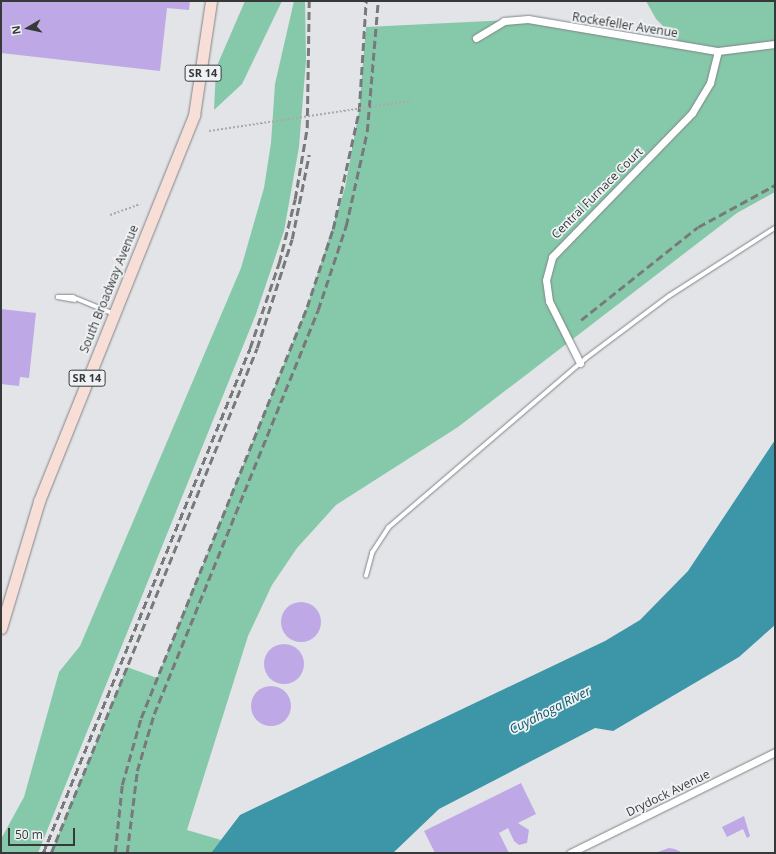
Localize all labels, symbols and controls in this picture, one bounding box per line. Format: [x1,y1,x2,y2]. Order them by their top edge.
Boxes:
north arrow [8,8,48,48]
street label: Rockefeller Avenue [571,10,679,40]
text: N [8,24,24,36]
road number: SR 14 [184,64,222,82]
street label: Central Furnace Court [548,144,646,242]
street label: South Broadway Avenue [77,223,141,355]
road number: SR 14 [68,369,106,387]
water label: Cuyahoga River [507,683,593,737]
street label: Drydock Avenue [624,767,712,819]
scale bar [10,820,77,846]
text: 50 m [15,826,43,843]

